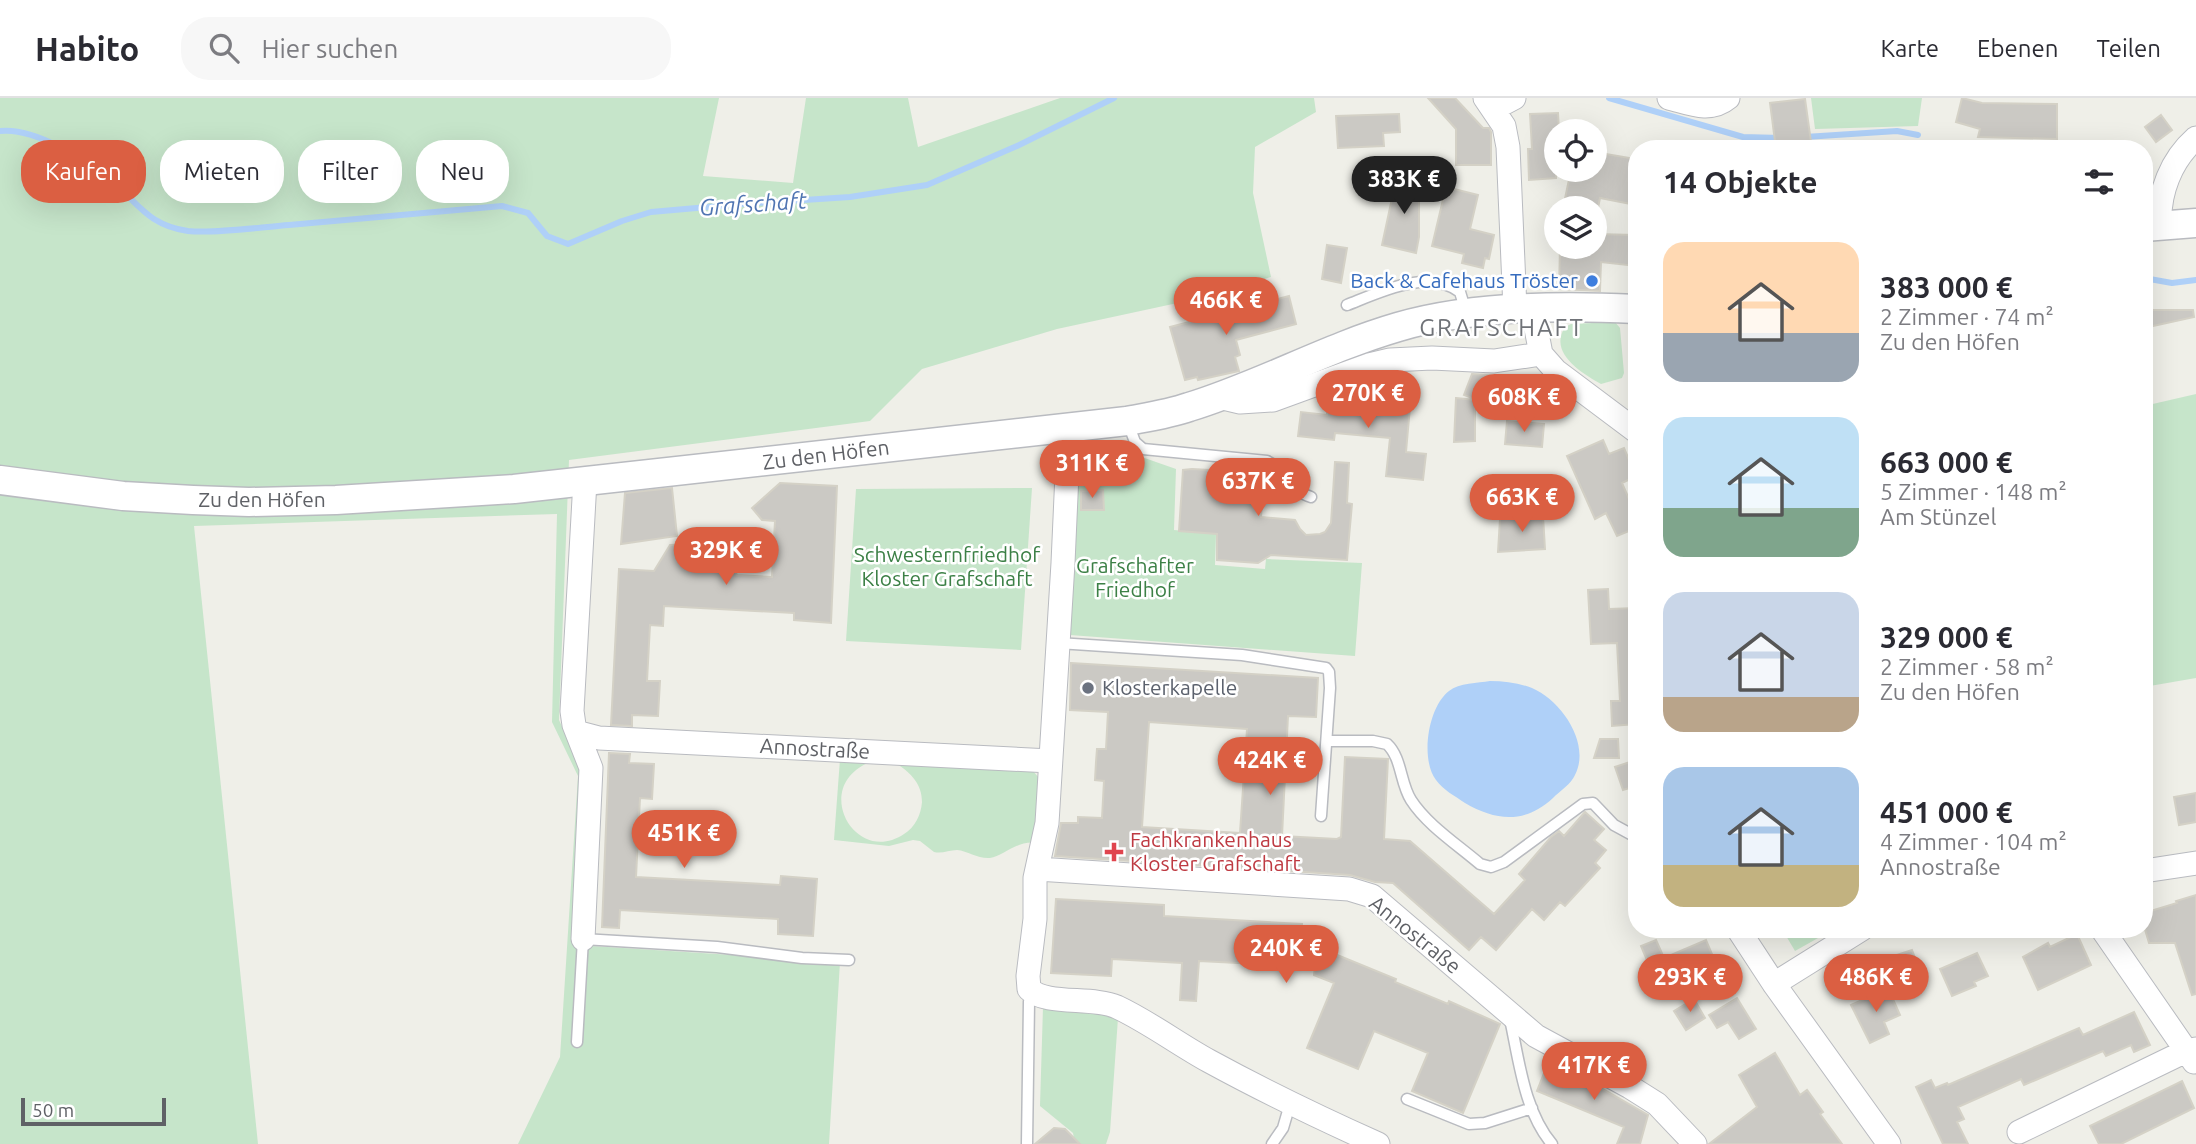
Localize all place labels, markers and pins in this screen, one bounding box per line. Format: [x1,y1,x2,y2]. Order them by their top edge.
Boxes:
pin: 383K € [1347,156,1461,216]
place label: Back & Cafehaus Tröster [1350,268,1578,292]
marker: Back & Cafehaus Tröster [1584,273,1600,289]
pin: 466K € [1169,278,1283,337]
pin: 270K € [1311,370,1425,430]
pin: 608K € [1467,374,1581,434]
pin: 311K € [1035,440,1149,500]
pin: 637K € [1201,458,1315,518]
pin: 663K € [1465,474,1579,534]
pin: 329K € [669,528,783,587]
place label: Klosterkapelle [1102,675,1237,699]
marker: Klosterkapelle [1080,680,1096,696]
pin: 424K € [1213,738,1327,797]
pin: 451K € [627,810,741,870]
place label: Fachkrankenhaus Kloster Grafschaft [1130,827,1301,875]
marker: Fachkrankenhaus Kloster Grafschaft [1104,842,1124,862]
pin: 240K € [1229,926,1343,985]
pin: 293K € [1633,954,1747,1014]
pin: 486K € [1819,954,1933,1014]
pin: 417K € [1537,1042,1651,1102]

